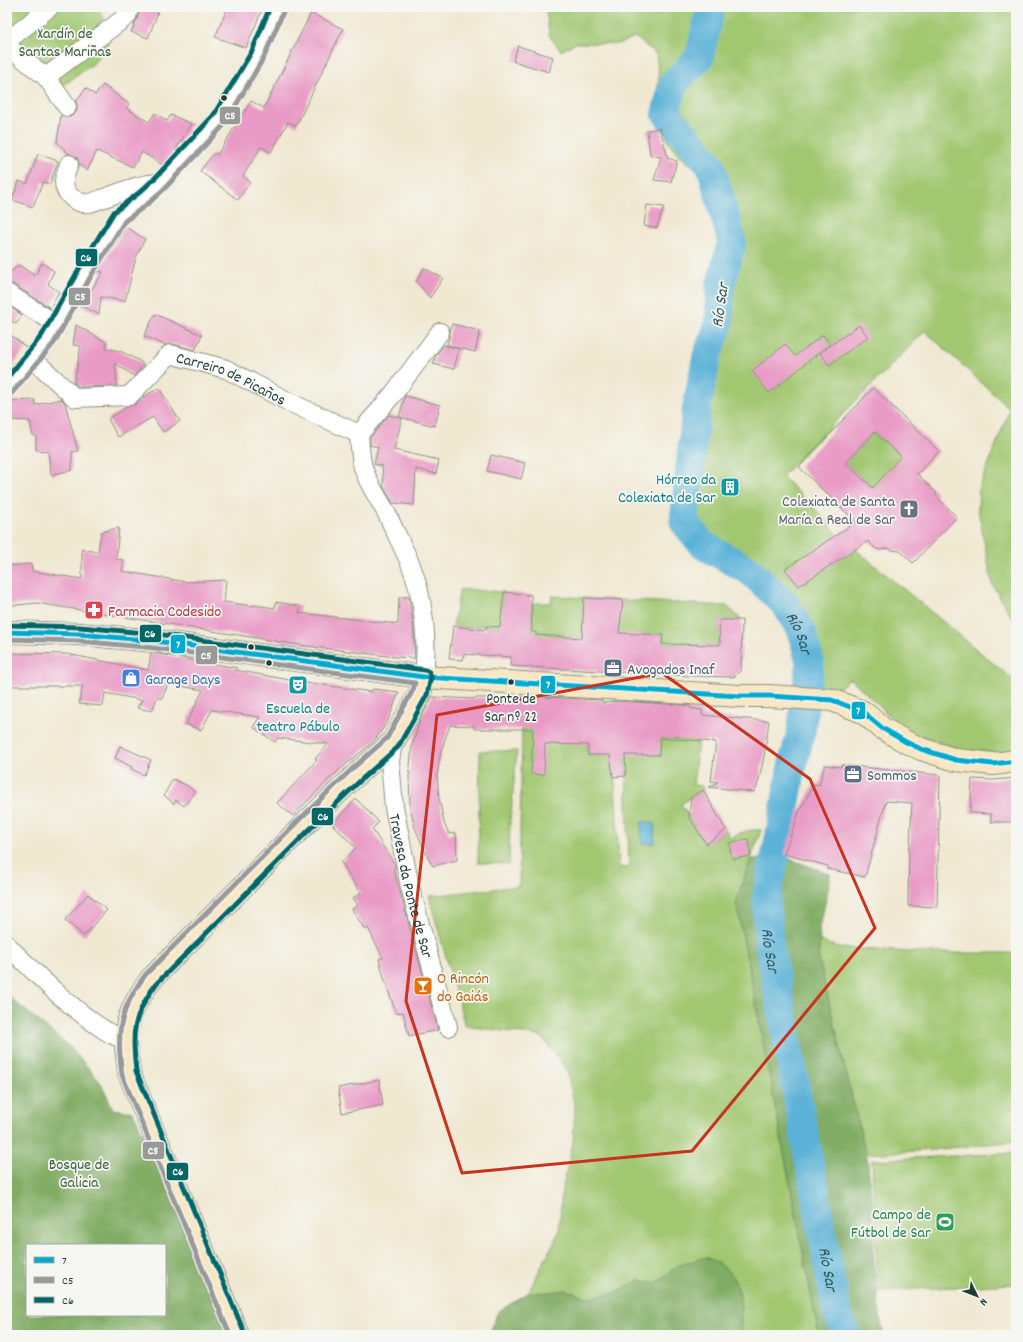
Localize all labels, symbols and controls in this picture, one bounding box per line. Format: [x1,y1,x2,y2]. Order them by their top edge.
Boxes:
park label: Xardín de Santas Mariñas [18,23,112,64]
unlabelled marker [219,93,229,103]
line badge: C5 [219,106,241,125]
text: C5 [225,109,235,125]
line badge: C6 [75,248,98,267]
text: C6 [81,251,92,267]
water label: Río Sar [707,280,737,329]
line badge: C5 [68,287,91,306]
text: C5 [75,290,85,306]
street label: Carreiro de Picaños [173,347,290,412]
place label: Hórreo da Colexiata de Sar [618,469,716,510]
building icon: Hórreo da Colexiata de Sar [719,476,741,498]
place label: Colexiata de Santa María a Real de Sar [778,491,895,532]
church icon: Colexiata de Santa María a Real de Sar [898,498,920,520]
pharmacy icon: Farmacia Codesido [83,599,105,621]
place label: Farmacia Codesido [108,601,221,624]
water label: Río Sar [778,608,817,659]
line badge: C6 [139,624,162,643]
text: C6 [145,627,156,643]
line badge: 7 [170,634,186,654]
text: 7 [176,638,181,654]
unlabelled marker [246,642,256,652]
line badge: C5 [195,645,218,665]
text: C5 [201,649,211,665]
office icon: Avogados Inaf [602,657,624,679]
unlabelled marker [264,658,274,668]
place label: Avogados Inaf [627,659,715,682]
shop icon: Garage Days [120,667,142,689]
place label: Garage Days [145,669,221,692]
theatre icon: Escuela de teatro Pábulo [287,674,309,696]
line badge: 7 [540,675,556,694]
marker: Ponte de Sar nº 22 [506,677,516,687]
text: 7 [546,678,551,694]
place label: Ponte de Sar nº 22 [485,689,537,729]
place label: Escuela de teatro Pábulo [256,698,340,739]
line badge: 7 [851,701,866,720]
text: 7 [856,704,861,720]
office icon: Sommos [842,763,864,785]
place label: Sommos [867,765,917,788]
line badge: C6 [311,807,334,826]
text: C6 [318,810,329,826]
street label: Travesa da Ponte de Sar [382,812,438,961]
water label: Río Sar [753,928,784,977]
place label: O Rincón do Gaiás [437,968,489,1009]
bar icon: O Rincón do Gaiás [412,975,434,997]
line badge: C5 [142,1141,165,1160]
text: C5 [148,1144,158,1160]
park label: Bosque de Galicia [49,1154,109,1195]
line badge: C6 [166,1162,189,1181]
text: C6 [173,1165,184,1181]
place label: Campo de Fútbol de Sar [851,1204,931,1245]
sports icon: Campo de Fútbol de Sar [934,1211,956,1233]
legend [26,1244,166,1316]
water label: Río Sar [810,1245,842,1295]
text: 7 [62,1253,67,1270]
text: C5 [62,1273,73,1290]
north arrow [957,1276,997,1316]
text: C6 [62,1293,74,1310]
text: N [975,1294,991,1309]

